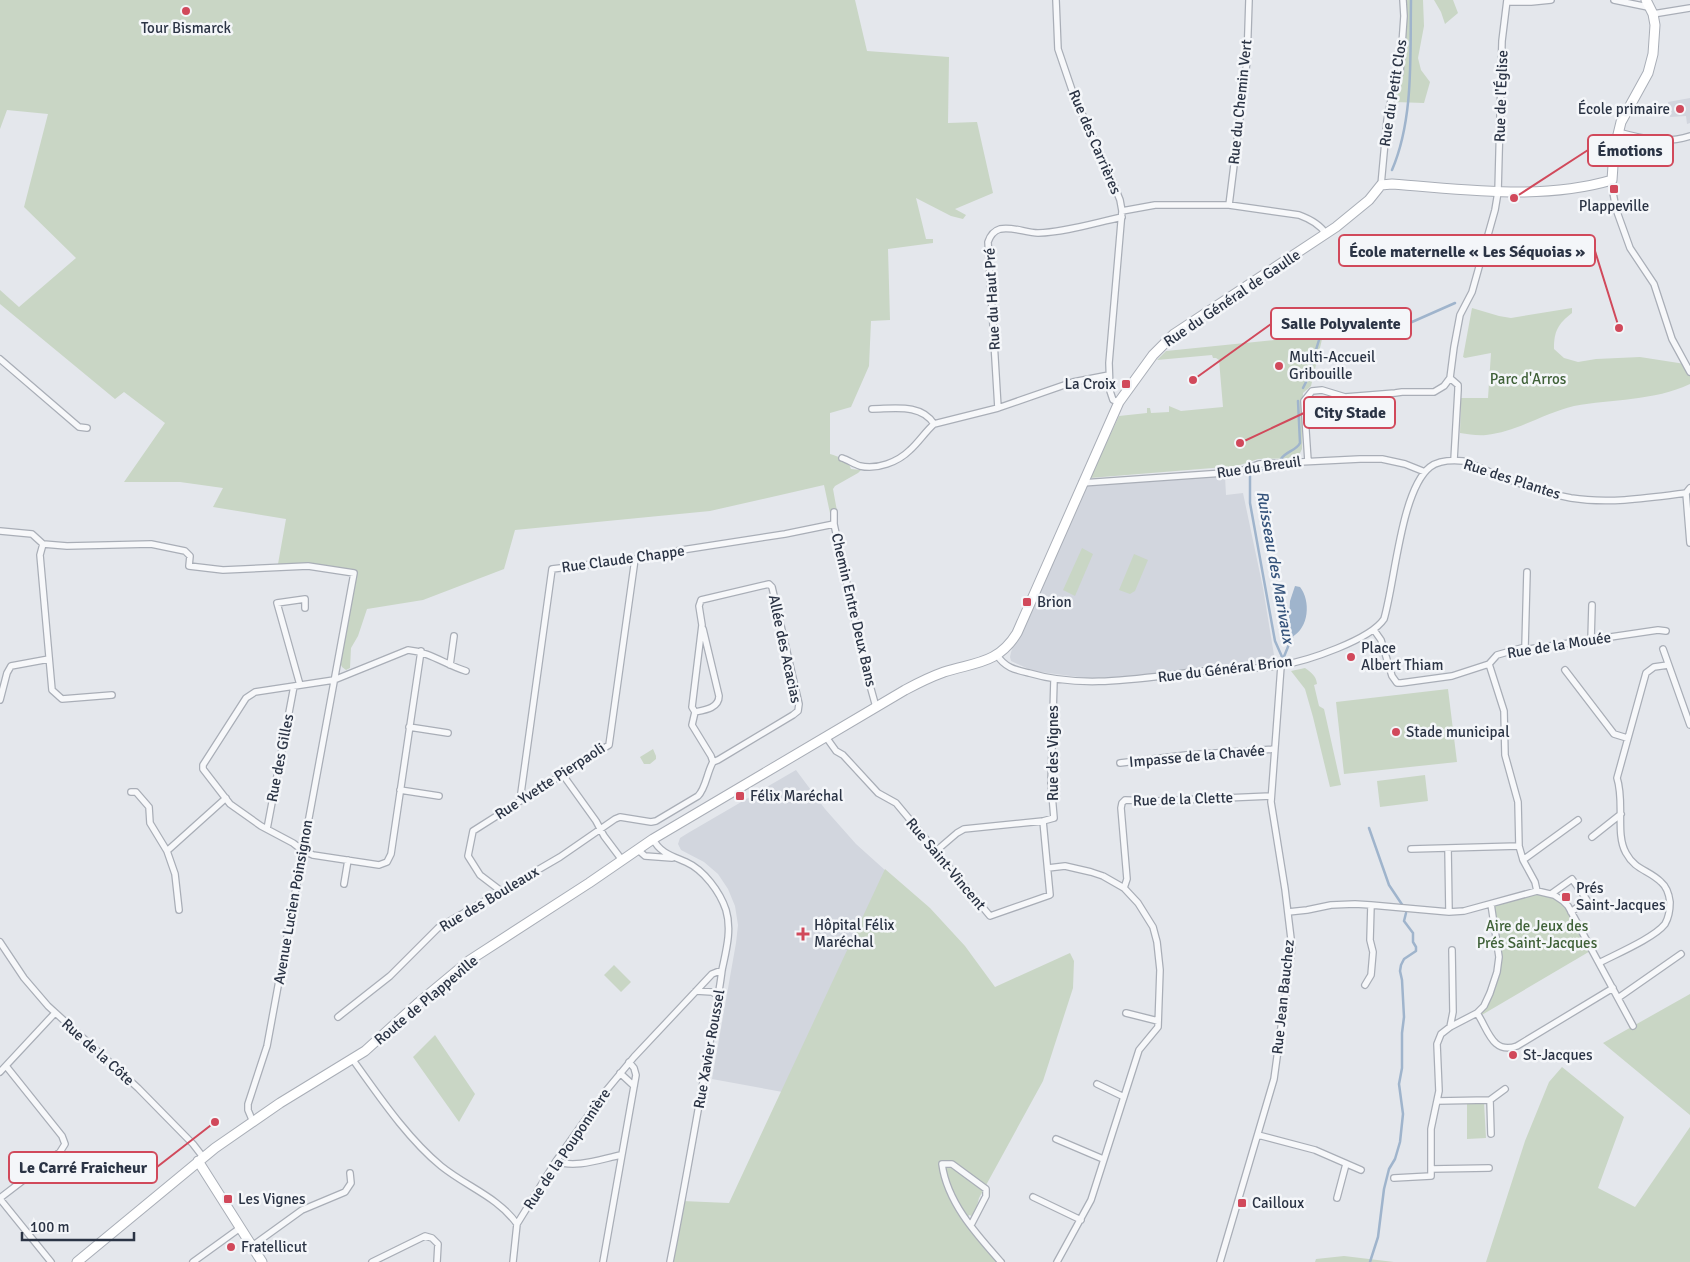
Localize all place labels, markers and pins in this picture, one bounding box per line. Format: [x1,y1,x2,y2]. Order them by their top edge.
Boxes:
marker: Tour Bismarck [180,5,192,17]
place label: Tour Bismarck [141,19,231,37]
place label: École primaire [1578,99,1670,118]
marker: École primaire [1674,103,1686,115]
callout: Émotions [1588,135,1673,166]
marker: Plappeville [1608,183,1620,195]
place label: Plappeville [1579,197,1649,215]
callout: École maternelle « Les Séquoias » [1339,235,1595,266]
callout: Salle Polyvalente [1271,308,1411,339]
place label: Multi-Accueil Gribouille [1289,348,1375,383]
marker: Multi-Accueil Gribouille [1273,360,1285,372]
place label: La Croix [1064,375,1116,393]
marker: La Croix [1120,378,1132,390]
callout: City Stade [1304,397,1395,428]
place label: Brion [1037,593,1072,611]
marker: Brion [1021,596,1033,608]
place label: Place Albert Thiam [1361,639,1443,674]
marker: Place Albert Thiam [1345,651,1357,663]
place label: Stade municipal [1406,723,1510,741]
marker: Stade municipal [1390,726,1402,738]
place label: Félix Maréchal [750,787,843,805]
marker: Félix Maréchal [734,790,746,802]
place label: Prés Saint-Jacques [1576,879,1666,914]
marker: Prés Saint-Jacques [1560,891,1572,903]
place label: Hôpital Félix Maréchal [814,916,895,951]
marker: Hôpital Félix Maréchal [796,927,810,941]
place label: St-Jacques [1523,1046,1593,1064]
marker: St-Jacques [1507,1049,1519,1061]
callout: Le Carré Fraicheur [9,1152,157,1183]
place label: Les Vignes [238,1190,306,1208]
marker: Les Vignes [222,1193,234,1205]
place label: Cailloux [1252,1194,1304,1212]
marker: Cailloux [1236,1197,1248,1209]
place label: Fratellicut [241,1238,307,1256]
marker: Fratellicut [225,1241,237,1253]

